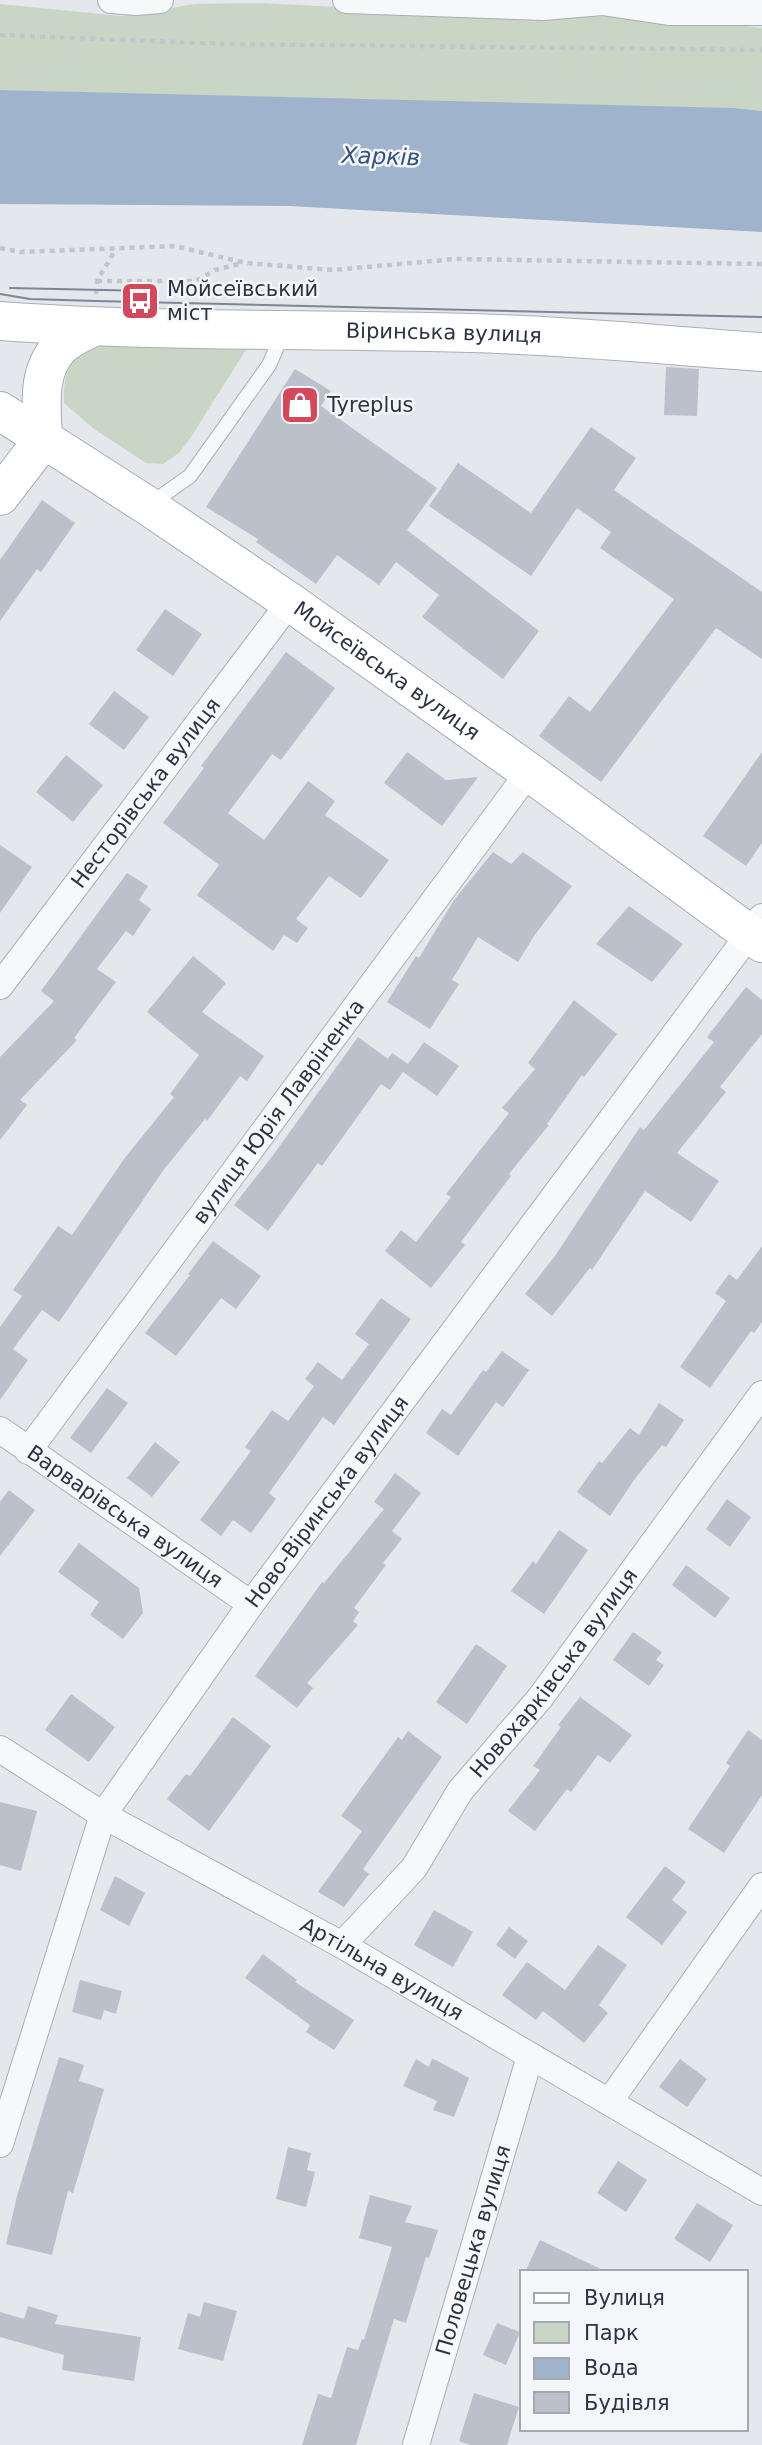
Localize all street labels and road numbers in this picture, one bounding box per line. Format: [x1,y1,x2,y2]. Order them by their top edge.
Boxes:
street label: Віринська вулиця [346,319,542,348]
street label: Мойсеївська вулиця [289,597,484,745]
street label: Несторівська вулиця [66,693,225,893]
street label: вулиця Юрія Лавріненка [188,994,369,1228]
street label: Ново-Віринська вулиця [241,1391,414,1612]
street label: Варварівська вулиця [23,1440,227,1593]
street label: Новохарківська вулиця [465,1564,643,1782]
street label: Артільна вулиця [296,1913,467,2026]
street label: Половецька вулиця [431,2142,515,2358]

